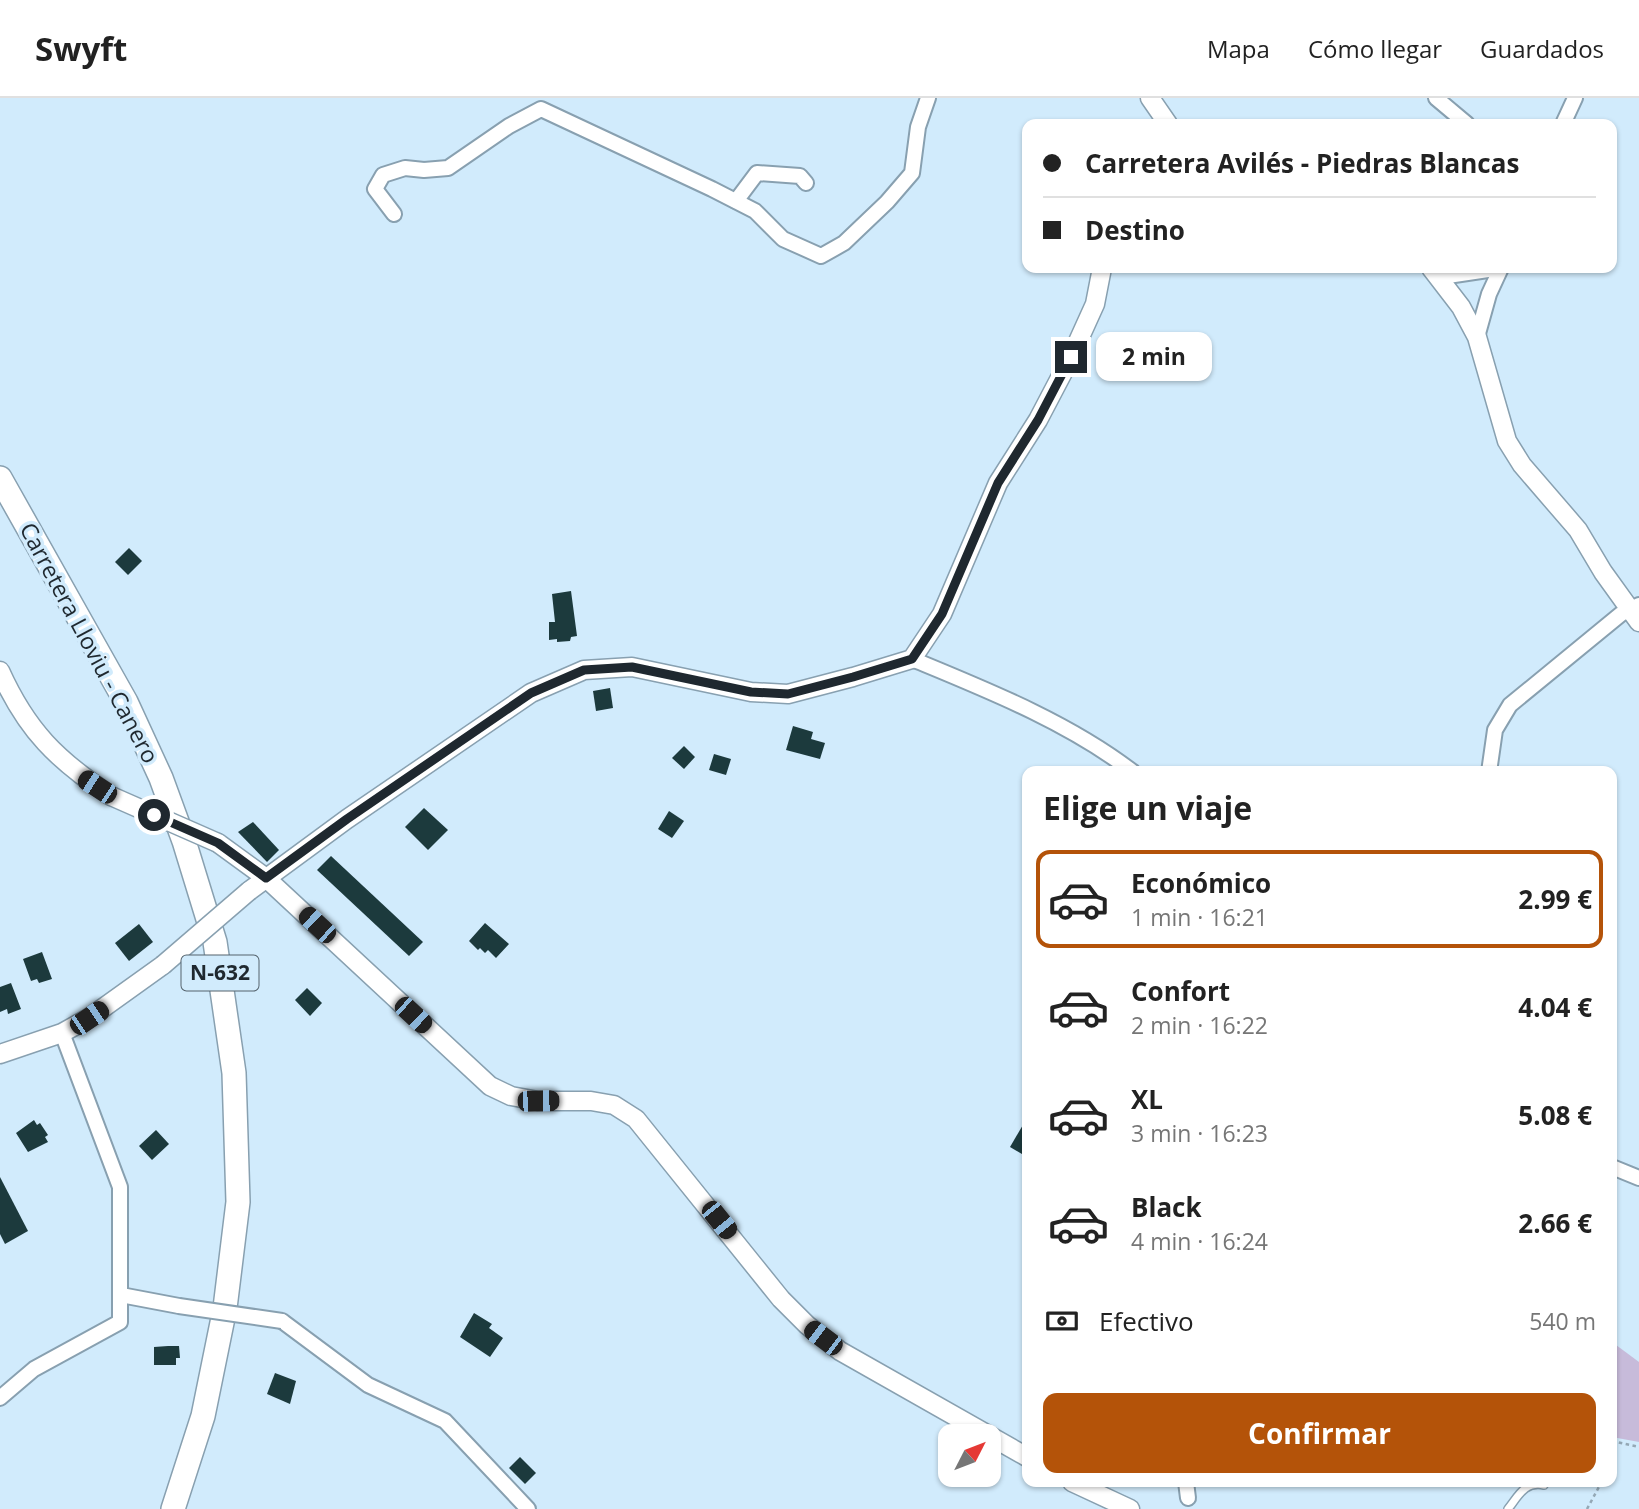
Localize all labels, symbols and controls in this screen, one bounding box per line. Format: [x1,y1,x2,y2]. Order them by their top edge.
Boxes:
text: Swyft [35,26,127,71]
text: Mapa [1207,32,1270,65]
text: Cómo llegar [1308,32,1442,65]
text: Guardados [1480,32,1604,65]
text: Carretera Avilés - Piedras Blancas [1085,145,1519,181]
text: Destino [1085,212,1185,248]
callout: 2 min [1096,332,1211,382]
text: 2 min [1122,340,1186,372]
route end [1055,341,1087,373]
street label: Carretera Lloviu - Canero [13,517,167,768]
car [74,767,121,807]
text: Elige un viaje [1043,786,1252,829]
route start [138,799,170,831]
text: Económico [1131,865,1271,901]
icon: car [1047,868,1110,931]
text: 2.99 € [1518,881,1592,917]
text: 1 min · 16:21 [1131,901,1268,933]
car [295,903,340,947]
road number: N-632 [182,956,258,990]
text: Confort [1131,973,1230,1009]
icon: car [1047,976,1110,1039]
text: 4.04 € [1518,989,1592,1025]
car [391,993,436,1037]
car [66,998,113,1038]
text: 2 min · 16:22 [1131,1009,1268,1041]
text: XL [1131,1081,1163,1117]
icon: car [1047,1084,1110,1147]
car [517,1090,560,1112]
text: 5.08 € [1518,1097,1592,1133]
text: 3 min · 16:23 [1131,1117,1268,1149]
text: Black [1131,1189,1202,1225]
icon: car [1047,1192,1110,1255]
car [698,1197,741,1243]
text: 2.66 € [1518,1205,1592,1241]
text: 4 min · 16:24 [1131,1225,1268,1257]
icon: cash [1043,1302,1081,1340]
text: Efectivo [1099,1303,1194,1339]
text: 540 m [1529,1305,1596,1337]
car [800,1317,847,1359]
button: Confirmar [1043,1393,1596,1473]
north arrow [938,1424,1001,1488]
map controls [938,1424,1001,1487]

